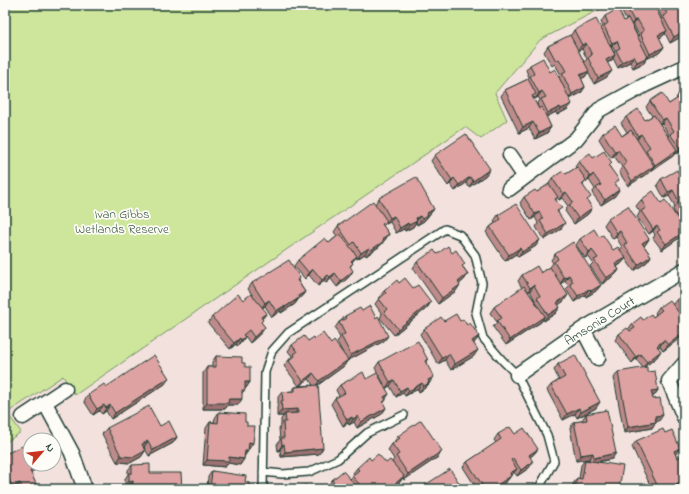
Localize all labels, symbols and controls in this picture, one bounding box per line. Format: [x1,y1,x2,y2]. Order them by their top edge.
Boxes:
park label: Ivan Gibbs Wetlands Reserve [75,205,169,239]
street label: Amsonia Court [561,292,639,351]
north arrow [22,432,62,472]
text: N [41,441,59,455]

